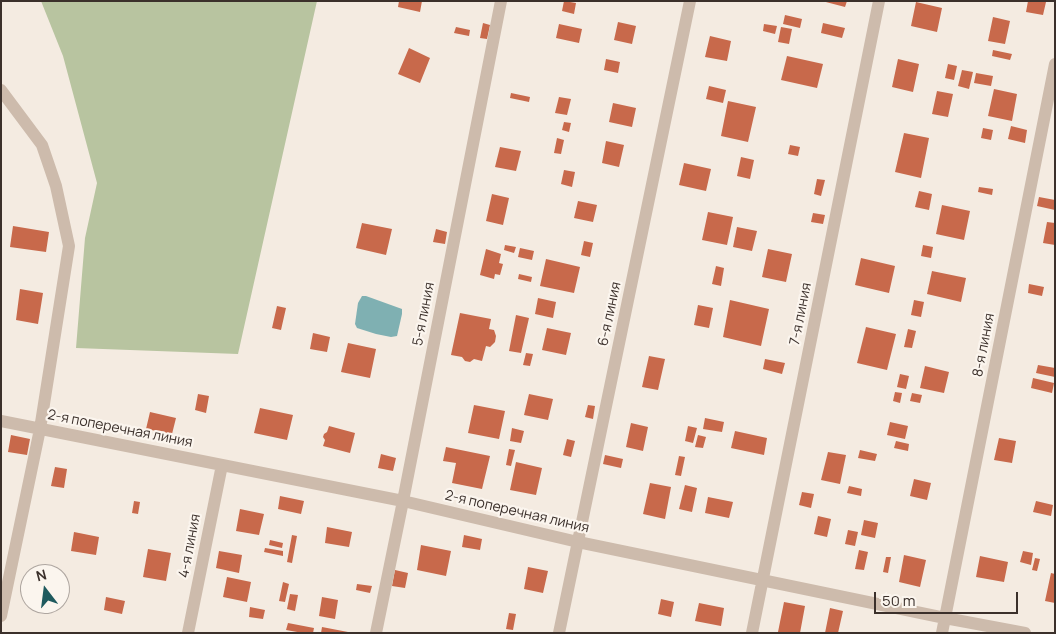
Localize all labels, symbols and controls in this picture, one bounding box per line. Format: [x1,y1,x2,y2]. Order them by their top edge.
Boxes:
street label: 6-я линия [595,280,625,348]
street label: 5-я линия [410,281,438,347]
street label: 7-я линия [787,281,815,347]
street label: 8-я линия [970,312,998,378]
street label: 2-я поперечная линия [46,407,194,451]
street label: 2-я поперечная линия [443,487,591,537]
street label: 4-я линия [176,513,204,579]
north arrow [20,564,70,614]
text: N [34,565,49,585]
scale bar [876,582,1020,614]
text: 50 m [882,590,916,611]

